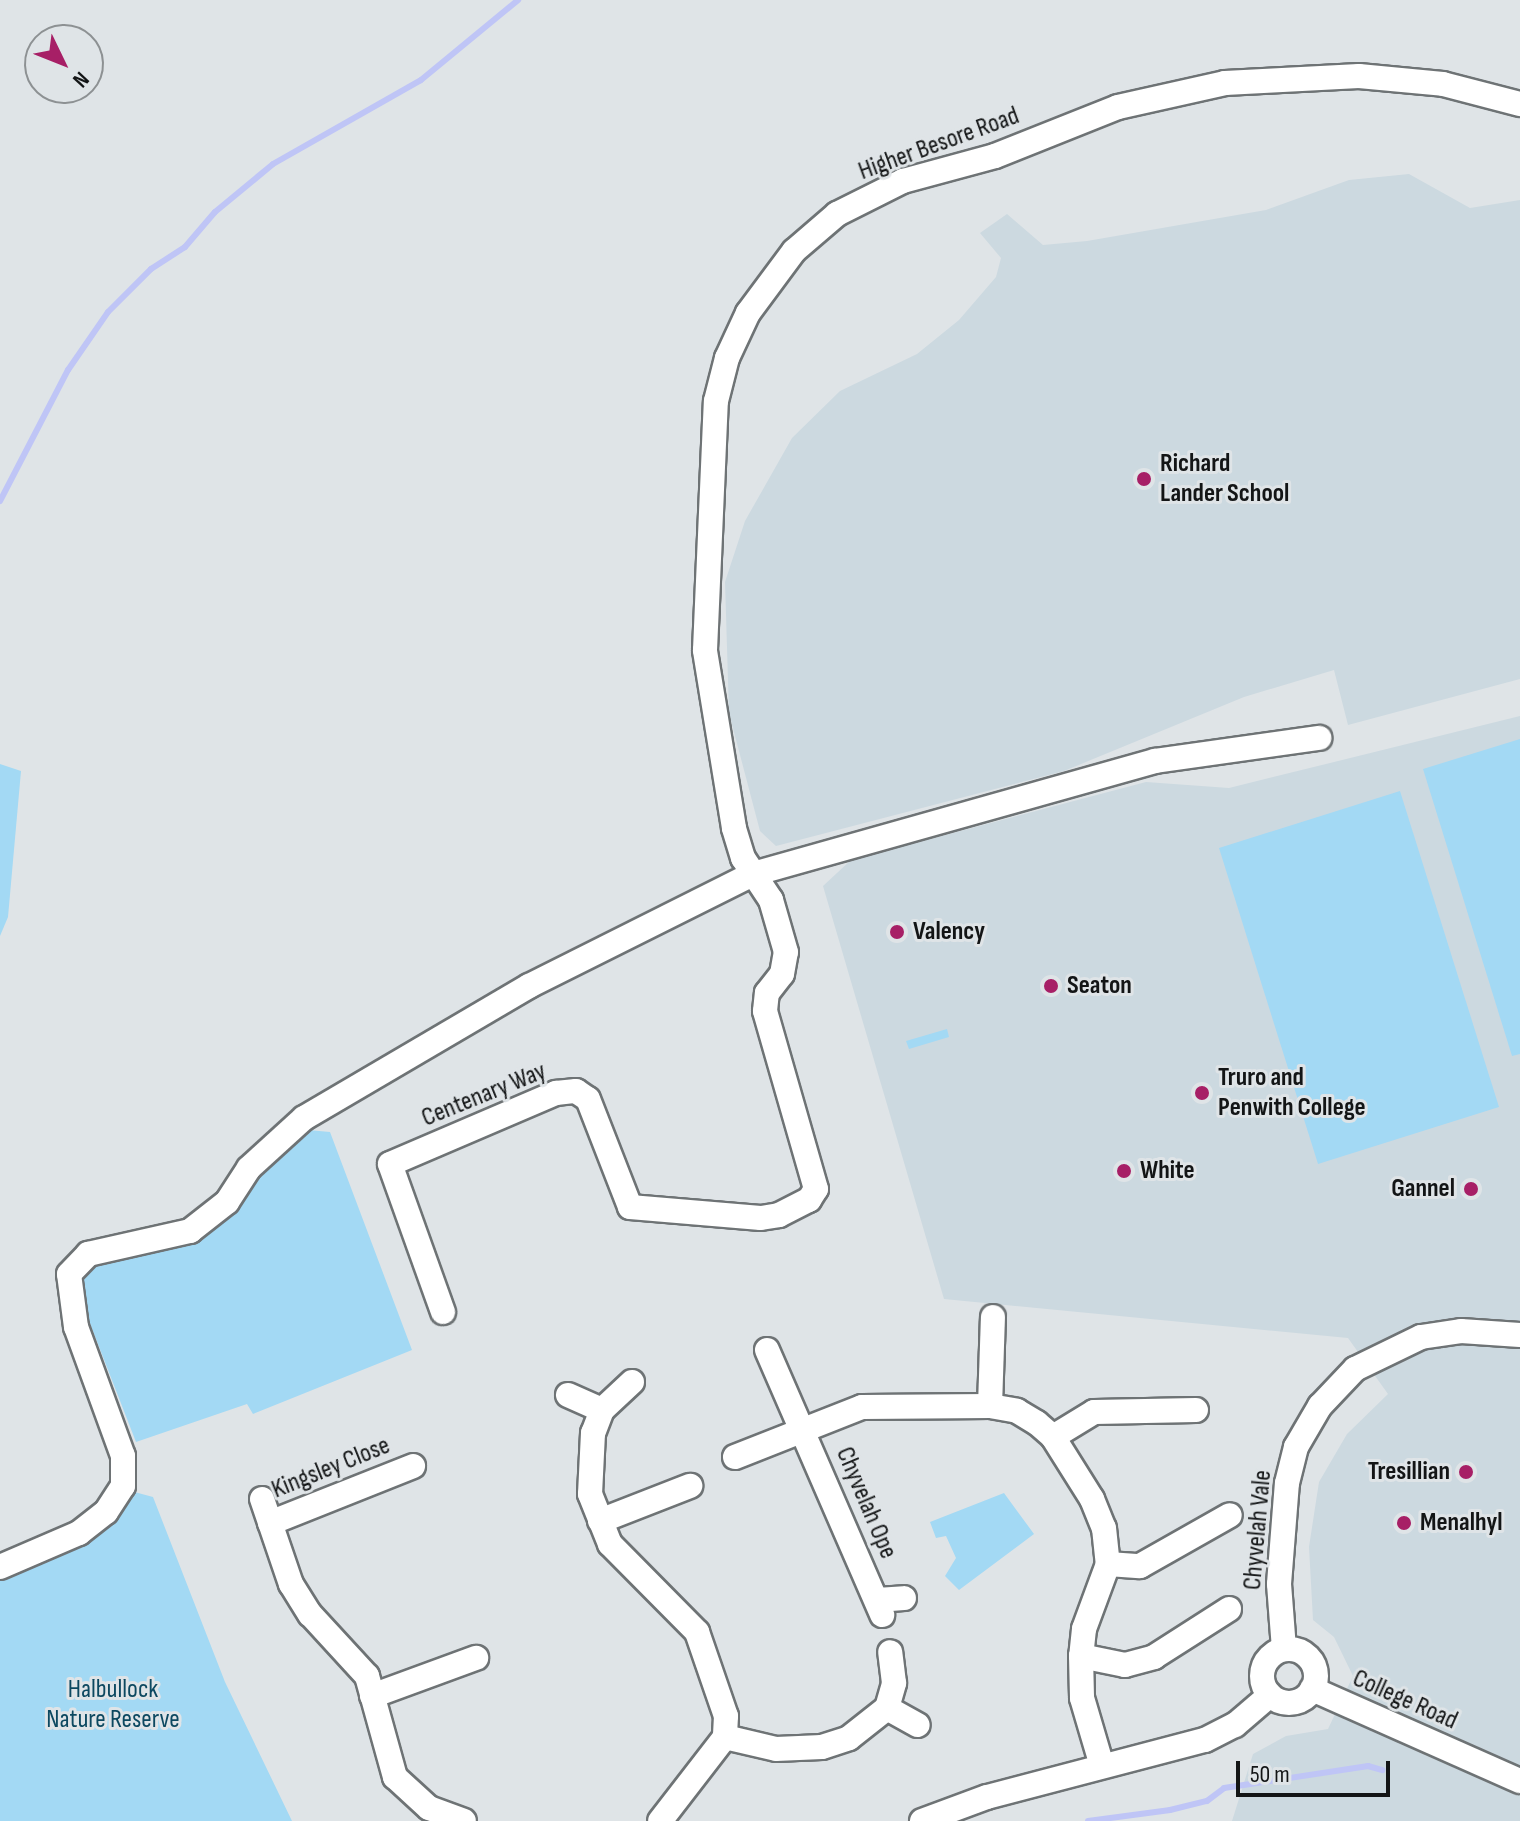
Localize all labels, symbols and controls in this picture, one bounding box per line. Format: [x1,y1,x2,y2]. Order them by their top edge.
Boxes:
north arrow [24,24,104,104]
text: N [67,66,94,93]
street label: Higher Besore Road [854,100,1024,188]
place label: Richard Lander School [1160,448,1289,510]
marker: Richard Lander School [1135,470,1153,488]
place label: Valency [913,916,985,948]
marker: Valency [888,923,906,941]
place label: Seaton [1067,970,1132,1002]
marker: Seaton [1042,977,1060,995]
street label: Centenary Way [417,1056,551,1134]
place label: Truro and Penwith College [1218,1062,1366,1124]
marker: Truro and Penwith College [1193,1084,1211,1102]
place label: White [1140,1155,1195,1187]
marker: White [1115,1162,1133,1180]
place label: Gannel [1391,1173,1455,1205]
marker: Gannel [1462,1180,1480,1198]
street label: Kingsley Close [267,1430,395,1506]
street label: Chyvelah Ope [829,1443,903,1563]
place label: Tresillian [1368,1456,1450,1488]
marker: Tresillian [1457,1463,1475,1481]
street label: Chyvelah Vale [1237,1469,1279,1591]
place label: Menalhyl [1420,1507,1503,1539]
marker: Menalhyl [1395,1514,1413,1532]
street label: College Road [1348,1663,1462,1737]
park label: Halbullock Nature Reserve [46,1674,180,1736]
scale bar [1240,1745,1394,1795]
text: 50 m [1250,1760,1290,1789]

